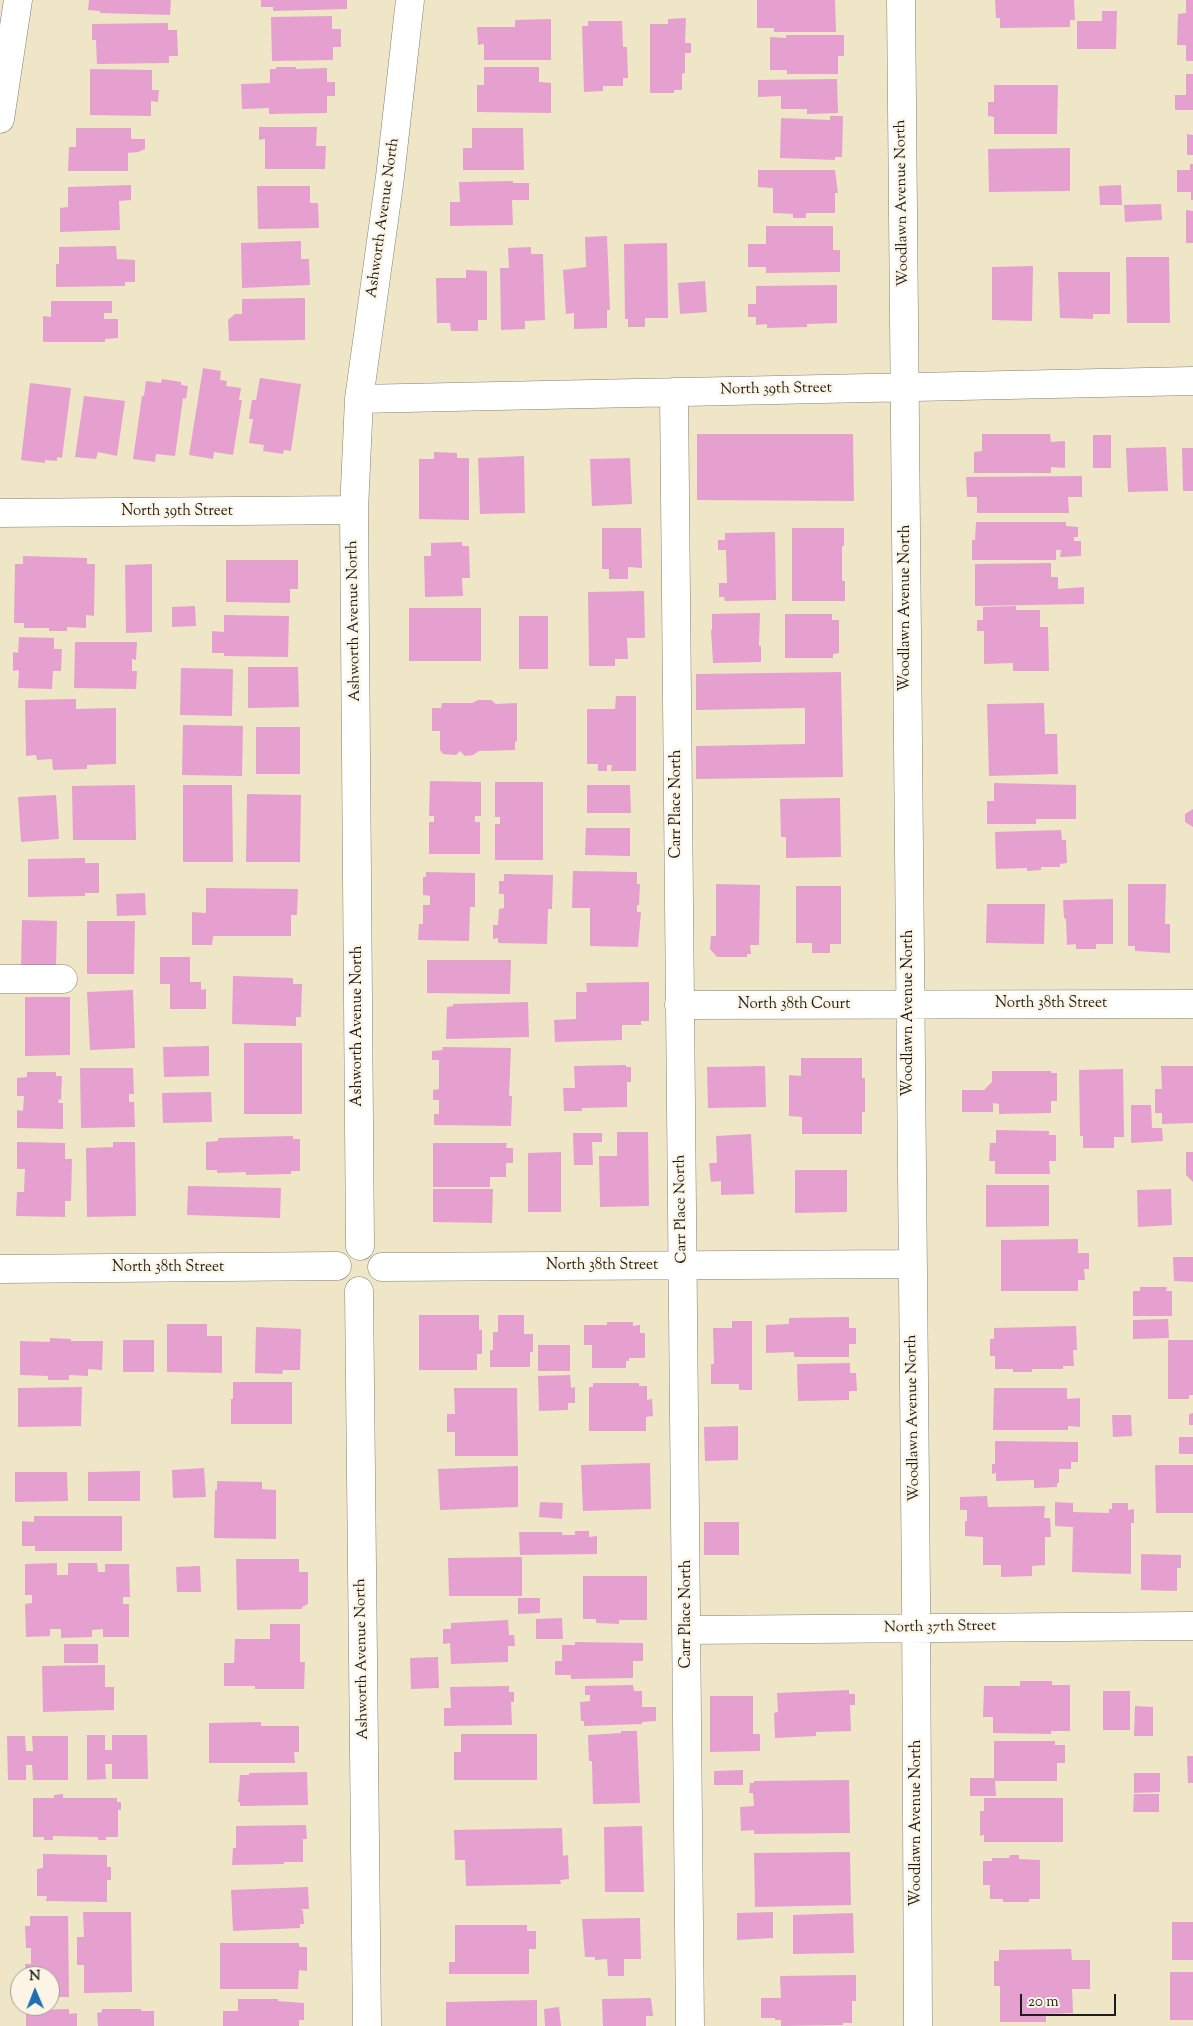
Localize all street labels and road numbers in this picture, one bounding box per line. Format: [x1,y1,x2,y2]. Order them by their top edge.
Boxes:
street label: Woodlawn Avenue North [893,119,913,287]
street label: Ashworth Avenue North [364,137,404,299]
street label: North 39th Street [720,380,832,400]
street label: North 39th Street [121,503,233,521]
street label: Woodlawn Avenue North [897,524,915,692]
street label: Ashworth Avenue North [345,540,365,702]
street label: Carr Place North [668,750,686,858]
street label: Woodlawn Avenue North [900,929,918,1097]
street label: Ashworth Avenue North [349,945,367,1107]
street label: North 38th Street [995,995,1107,1013]
street label: North 38th Court [738,996,850,1014]
street label: Carr Place North [672,1154,692,1264]
street label: North 38th Street [546,1257,658,1275]
street label: North 38th Street [112,1259,224,1277]
street label: Woodlawn Avenue North [904,1334,924,1502]
street label: Carr Place North [678,1560,696,1668]
street label: Ashworth Avenue North [353,1578,373,1740]
street label: North 37th Street [884,1618,996,1638]
street label: Woodlawn Avenue North [908,1739,926,1907]

